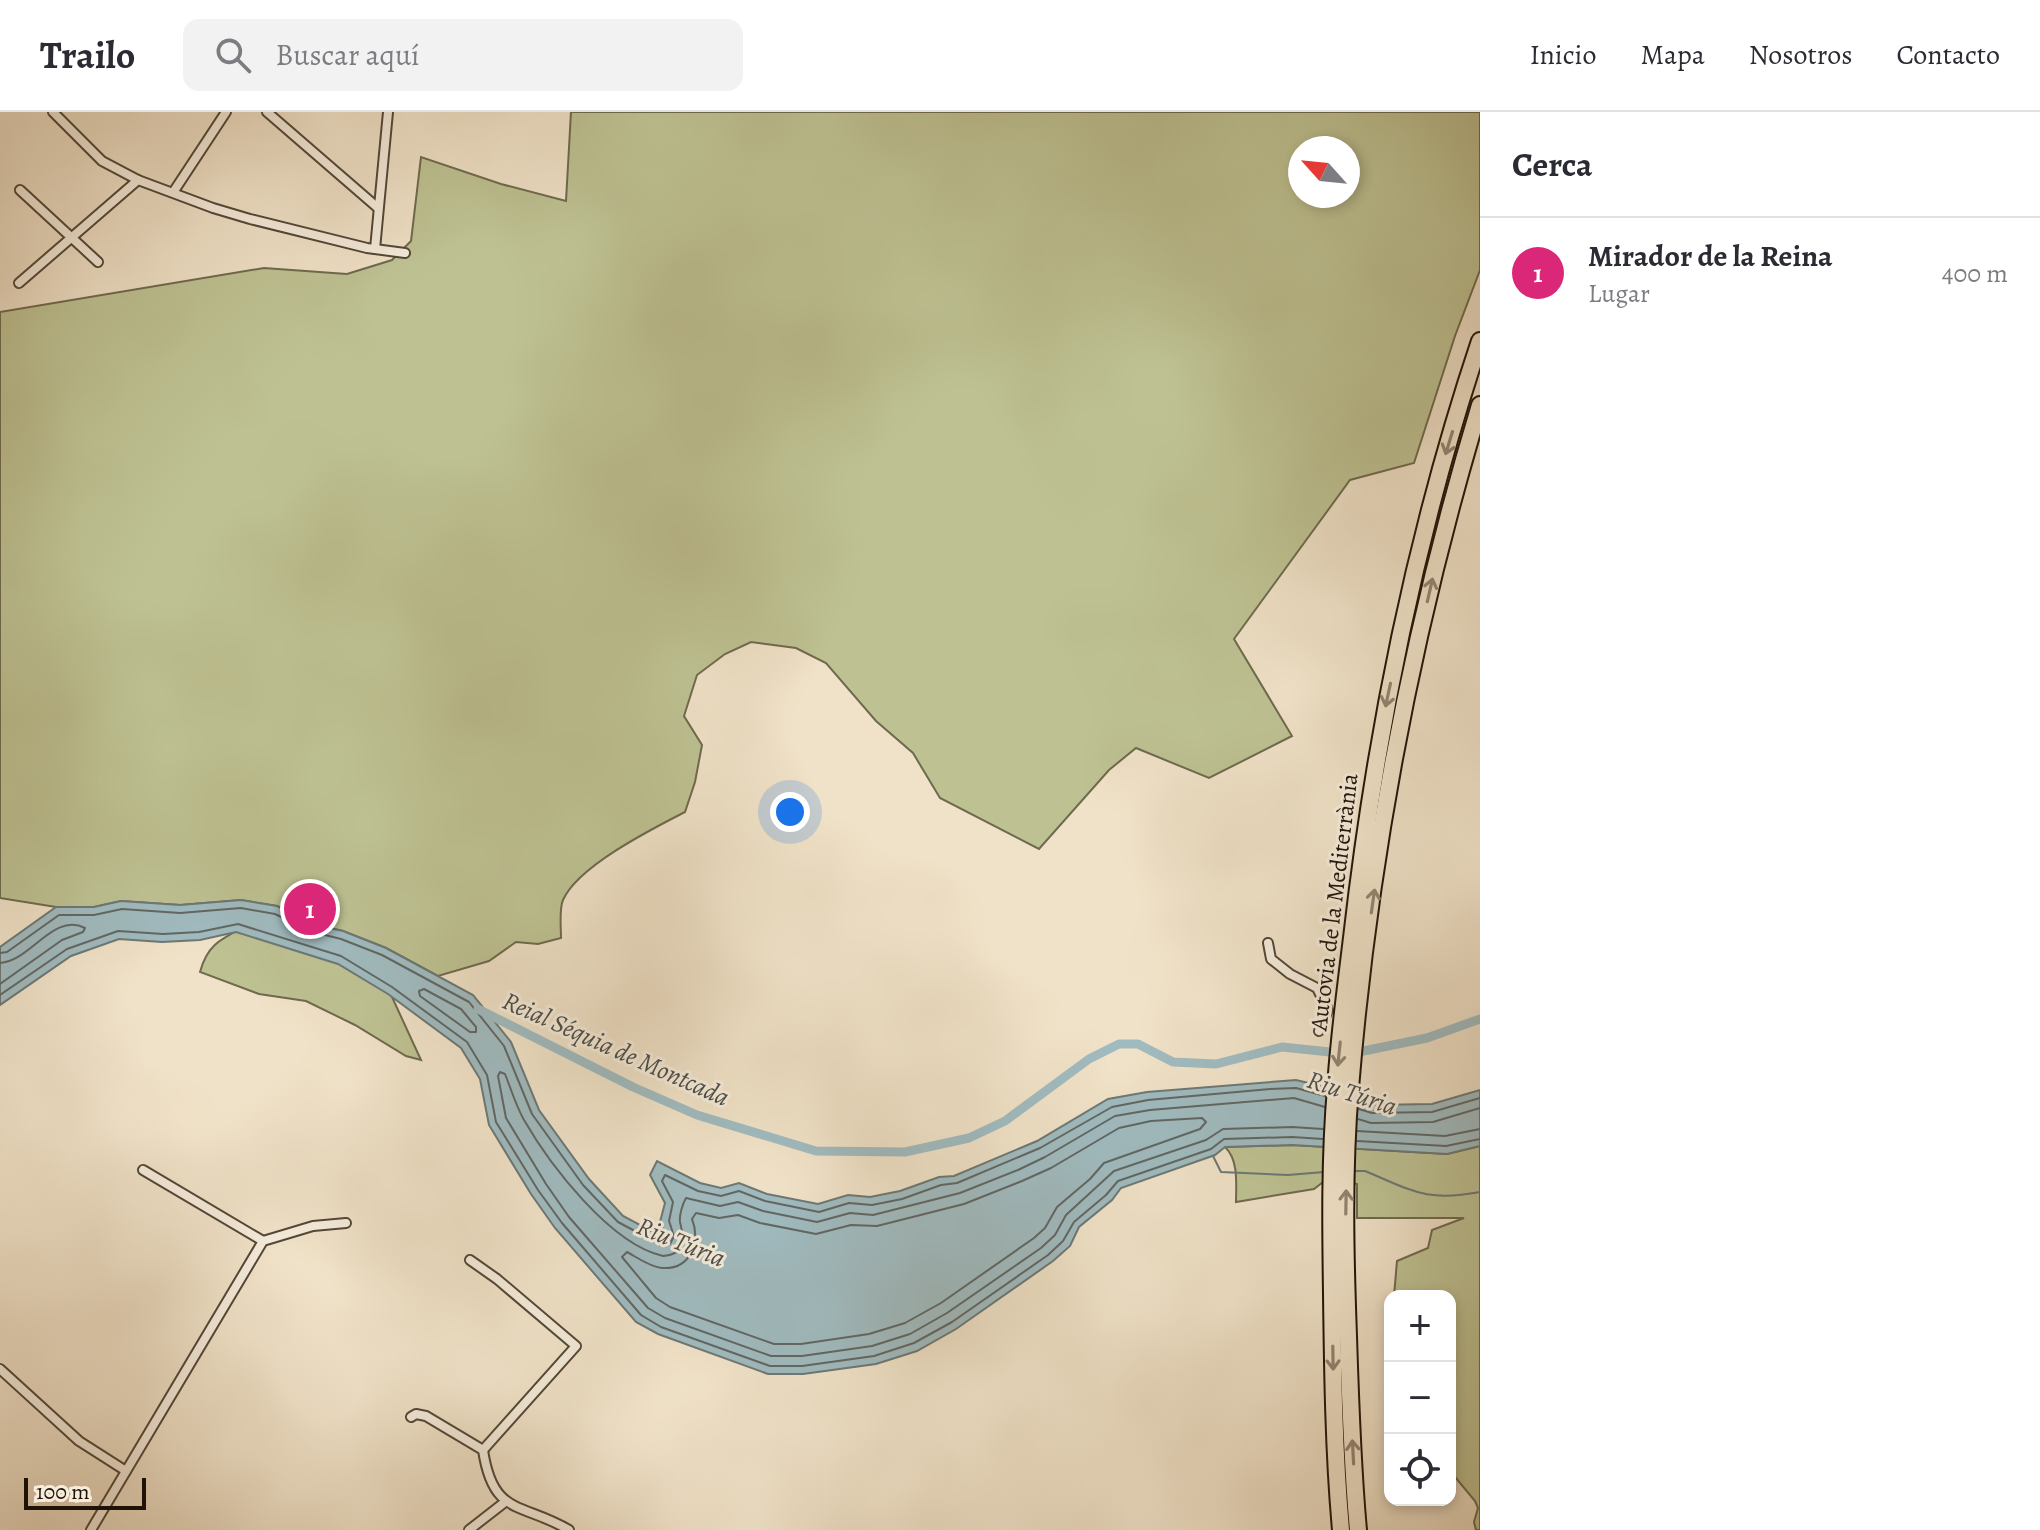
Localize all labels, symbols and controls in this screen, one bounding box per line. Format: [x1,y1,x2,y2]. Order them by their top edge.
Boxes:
search box [183,19,743,91]
text: Trailo [40,29,135,81]
icon: search [211,33,255,77]
text: Buscar aquí [275,35,420,75]
text: Inicio [1530,36,1596,74]
text: Mapa [1640,36,1705,74]
text: Nosotros [1749,36,1852,74]
text: Contacto [1896,36,2000,74]
north arrow [1288,136,1360,208]
text: Cerca [1512,141,1593,188]
text: Mirador de la Reina [1588,236,1833,276]
text: 1 [1533,256,1543,291]
text: 400 m [1942,256,2008,291]
text: Lugar [1588,276,1650,311]
one-way arrow [1441,429,1456,455]
one-way arrow [1423,578,1438,604]
one-way arrow [1380,682,1395,708]
street label: Autovia de la Mediterrània [1302,771,1366,1033]
your location [770,792,810,832]
pin: 1 [284,879,336,939]
one-way arrow [1365,888,1380,915]
water label: Reial Séquia de Montcada [497,983,735,1115]
one-way arrow [1332,1040,1347,1067]
water label: Riu Túria [1303,1062,1401,1124]
one-way arrow [1338,1189,1354,1216]
water label: Riu Túria [632,1209,730,1275]
map controls [1384,1290,1456,1506]
button: + [1384,1290,1456,1362]
one-way arrow [1325,1344,1340,1371]
button: − [1384,1362,1456,1434]
button: locate [1384,1434,1456,1506]
one-way arrow [1345,1439,1360,1466]
scale bar [24,1474,146,1510]
text: 100 m [36,1477,90,1507]

